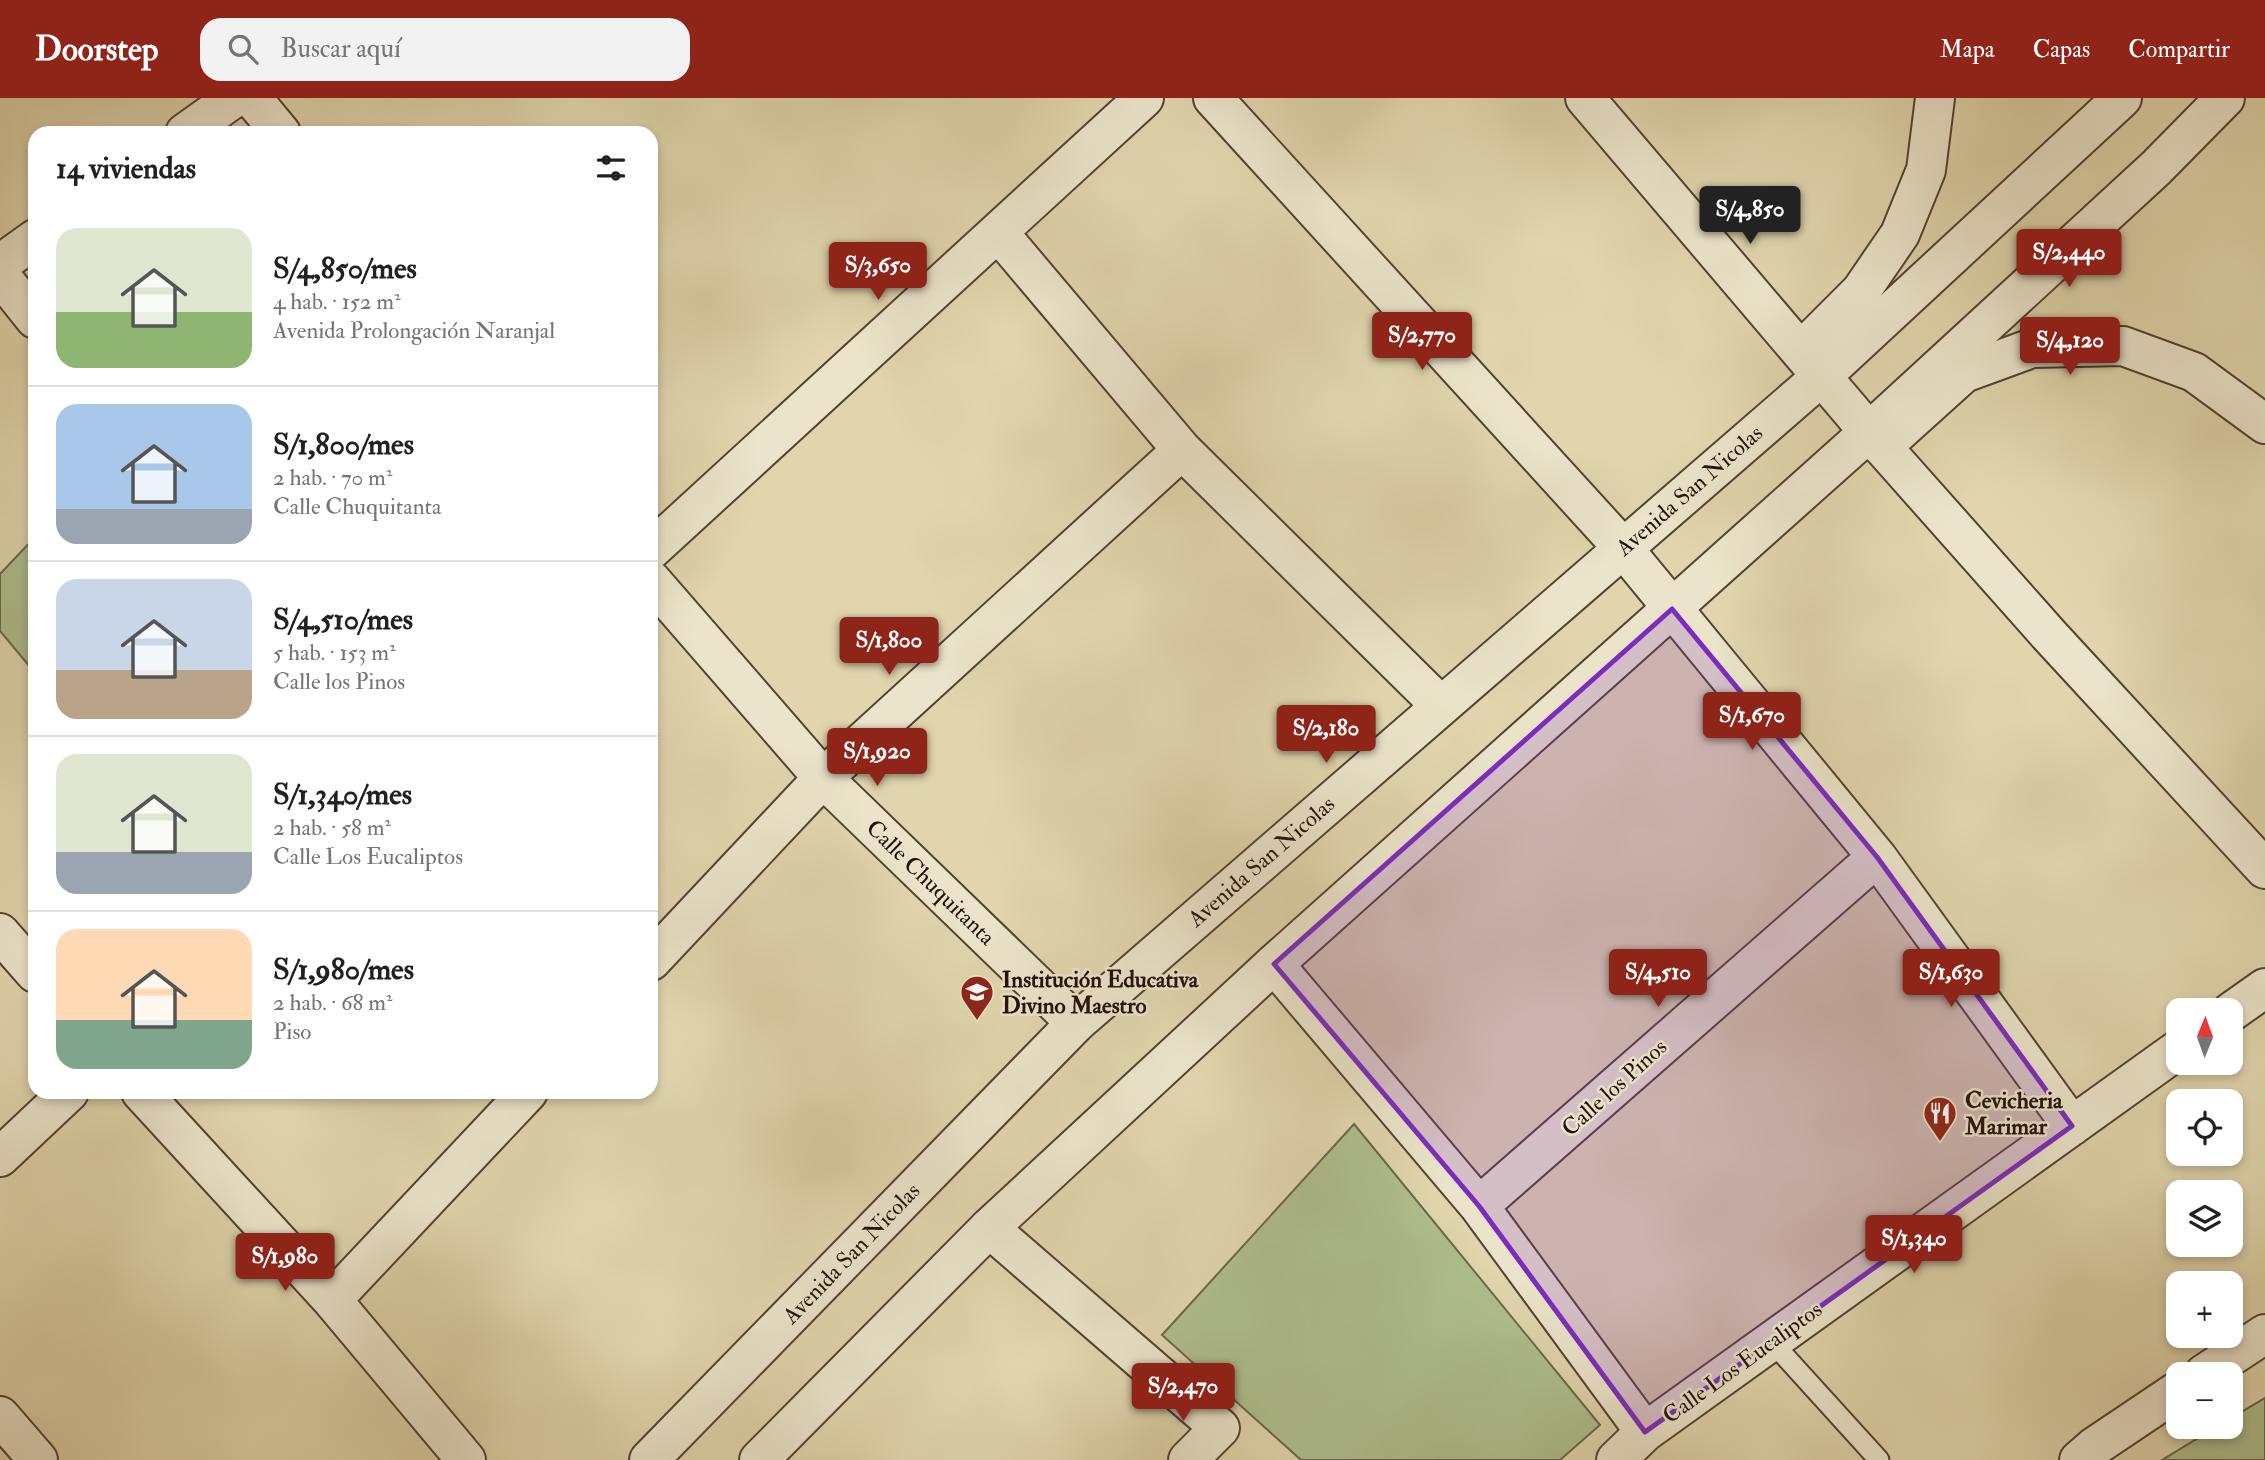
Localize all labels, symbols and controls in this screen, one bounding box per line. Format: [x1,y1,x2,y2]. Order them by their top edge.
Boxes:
search box [200,18,690,81]
text: Doorstep [35,29,158,70]
icon: search [224,30,262,68]
text: Buscar aquí [280,33,401,65]
text: Mapa [1940,34,1995,65]
text: Capas [2033,34,2090,65]
text: Compartir [2128,34,2230,65]
icon: filters [592,149,630,187]
text: 14 viviendas [56,150,196,187]
pin: S/4,850 [1685,186,1815,246]
text: S/4,850 [1715,194,1785,223]
pin: S/2,440 [2004,230,2134,289]
text: S/2,440 [2033,237,2106,266]
pin: S/3,650 [813,242,943,302]
text: S/4,850/mes [273,250,417,287]
text: S/3,650 [845,250,911,279]
icon: home [112,256,196,340]
text: 4 hab. · 152 m² [273,287,401,316]
pin: S/2,770 [1357,313,1487,372]
text: Avenida Prolongación Naranjal [273,316,555,345]
pin: S/4,120 [2005,317,2135,377]
text: S/2,770 [1388,320,1456,349]
text: S/4,120 [2036,325,2104,354]
street label: Avenida San Nicolas [1609,418,1769,563]
text: S/1,800/mes [273,426,414,463]
icon: home [112,432,196,516]
text: 2 hab. · 70 m² [273,463,392,492]
text: Calle Chuquitanta [273,492,441,521]
text: S/4,510/mes [273,601,413,638]
icon: home [112,607,196,691]
pin: S/1,800 [824,618,954,677]
text: S/1,800 [856,625,922,654]
text: 5 hab. · 153 m² [273,638,396,667]
text: Calle los Pinos [273,667,405,696]
pin: S/1,670 [1687,692,1817,752]
text: S/1,670 [1719,700,1785,729]
pin: S/2,180 [1261,706,1391,765]
text: S/2,180 [1293,713,1359,742]
pin: S/1,920 [812,728,942,788]
text: S/1,920 [843,736,911,765]
text: S/1,340/mes [273,776,412,813]
icon: home [112,782,196,866]
street label: Avenida San Nicolas [1181,789,1341,934]
text: 2 hab. · 58 m² [273,813,391,842]
street label: Calle Chuquitanta [860,813,1002,952]
text: Calle Los Eucaliptos [273,842,463,871]
pin: S/4,510 [1593,950,1723,1009]
pin: S/1,630 [1886,950,2016,1009]
text: S/1,980/mes [273,951,414,988]
icon: home [112,957,196,1041]
text: S/4,510 [1625,957,1691,986]
text: S/1,630 [1919,957,1983,986]
place label: Institución Educativa Divino Maestro [1002,965,1200,1020]
school or university icon: Institución Educativa Divino Maestro [958,973,996,1022]
text: 2 hab. · 68 m² [273,988,393,1017]
north arrow [2166,998,2244,1074]
map controls [2166,998,2243,1439]
text: Piso [273,1017,311,1046]
street label: Calle los Pinos [1556,1032,1673,1142]
place label: Cevicheria Marimar [1964,1086,2064,1141]
button: locate [2166,1089,2243,1166]
restaurant icon: Cevicheria Marimar [1921,1094,1959,1143]
street label: Avenida San Nicolas [776,1176,926,1331]
button: layers [2166,1180,2243,1257]
pin: S/1,340 [1849,1216,1979,1275]
text: S/1,340 [1881,1223,1947,1252]
pin: S/1,980 [220,1234,350,1293]
text: S/1,980 [252,1241,318,1270]
button: + [2166,1271,2243,1348]
street label: Calle Los Eucaliptos [1657,1295,1828,1431]
button: − [2166,1362,2243,1439]
pin: S/2,470 [1118,1364,1248,1423]
text: S/2,470 [1148,1371,1218,1400]

